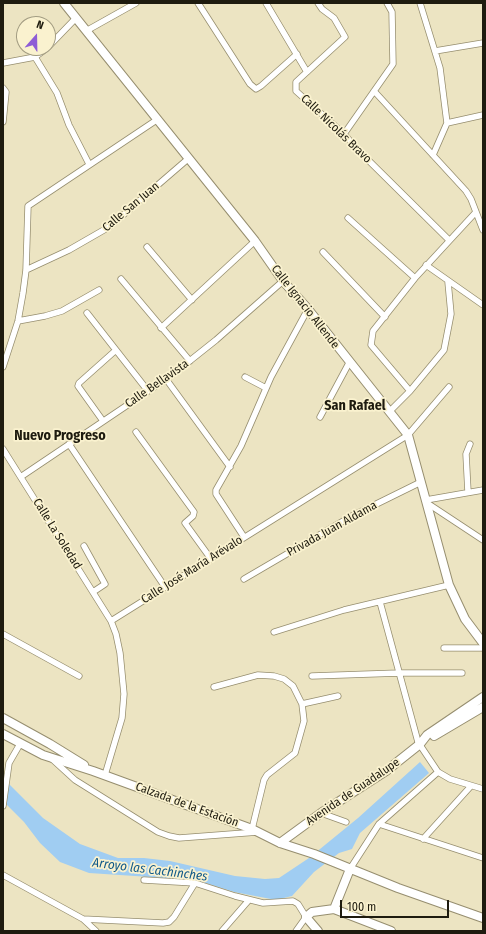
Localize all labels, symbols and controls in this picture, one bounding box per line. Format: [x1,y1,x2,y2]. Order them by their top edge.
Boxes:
north arrow [16,16,56,56]
text: N [35,18,45,32]
street label: Calle Nicolás Bravo [298,92,374,166]
street label: Calle San Juan [100,179,162,235]
street label: Calle Ignacio Allende [268,262,342,352]
street label: Calle Bellavista [122,357,192,411]
district label: San Rafael [324,398,386,414]
district label: Nuevo Progreso [14,428,106,444]
street label: Calle La Soledad [30,496,84,572]
street label: Privada Juan Aldama [284,498,380,560]
street label: Calle José María Arévalo [139,533,245,607]
street label: Avenida de Guadalupe [303,755,403,829]
street label: Calzada de la Estación [133,780,241,830]
water label: Arroyo las Cachinches [92,855,208,885]
scale bar [342,892,451,918]
text: 100 m [347,900,376,914]

